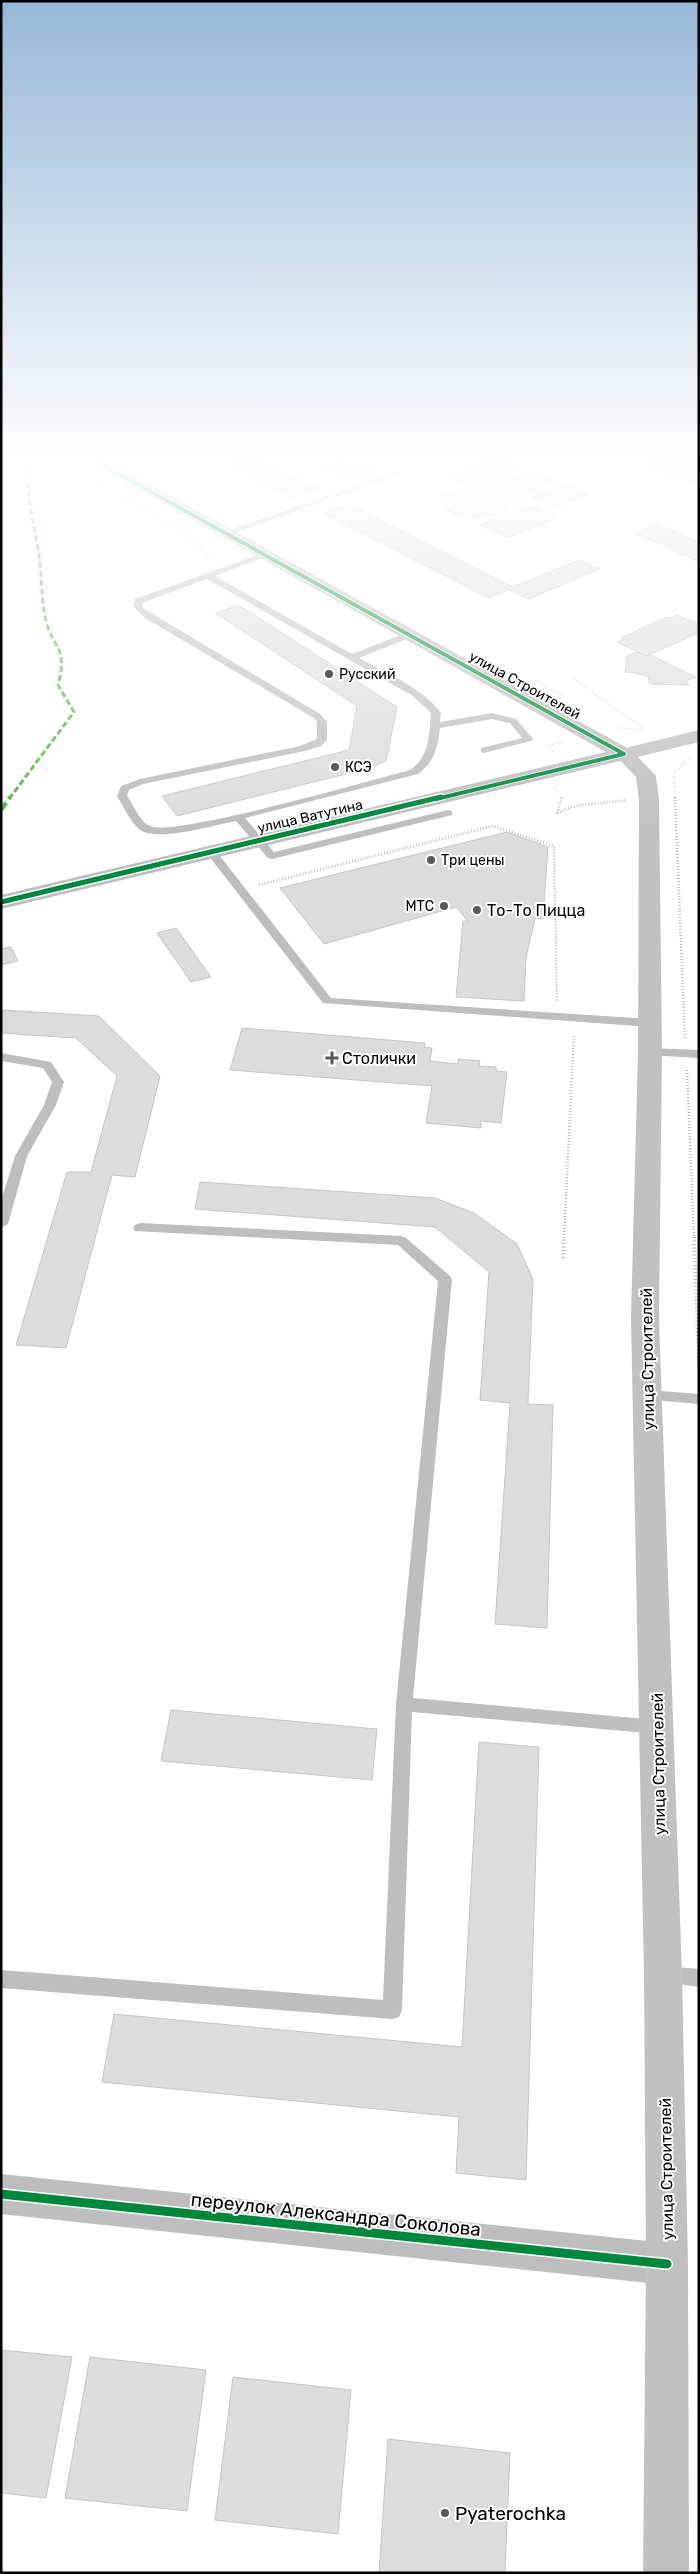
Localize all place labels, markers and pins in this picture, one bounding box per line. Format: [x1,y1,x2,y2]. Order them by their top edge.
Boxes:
place label: Русский [339,666,395,683]
marker: Русский [323,668,335,680]
place label: КСЭ [345,759,372,776]
marker: КСЭ [329,761,341,773]
place label: Три цены [441,852,504,869]
marker: Три цены [425,854,437,866]
place label: МТС [405,898,434,915]
marker: МТС [438,900,450,912]
place label: То-То Пицца [487,901,585,920]
marker: То-То Пицца [471,904,483,916]
place label: Столички [342,1049,416,1068]
marker: Столички [326,1052,338,1064]
place label: Pyaterochka [455,2502,566,2525]
marker: Pyaterochka [439,2507,451,2519]

